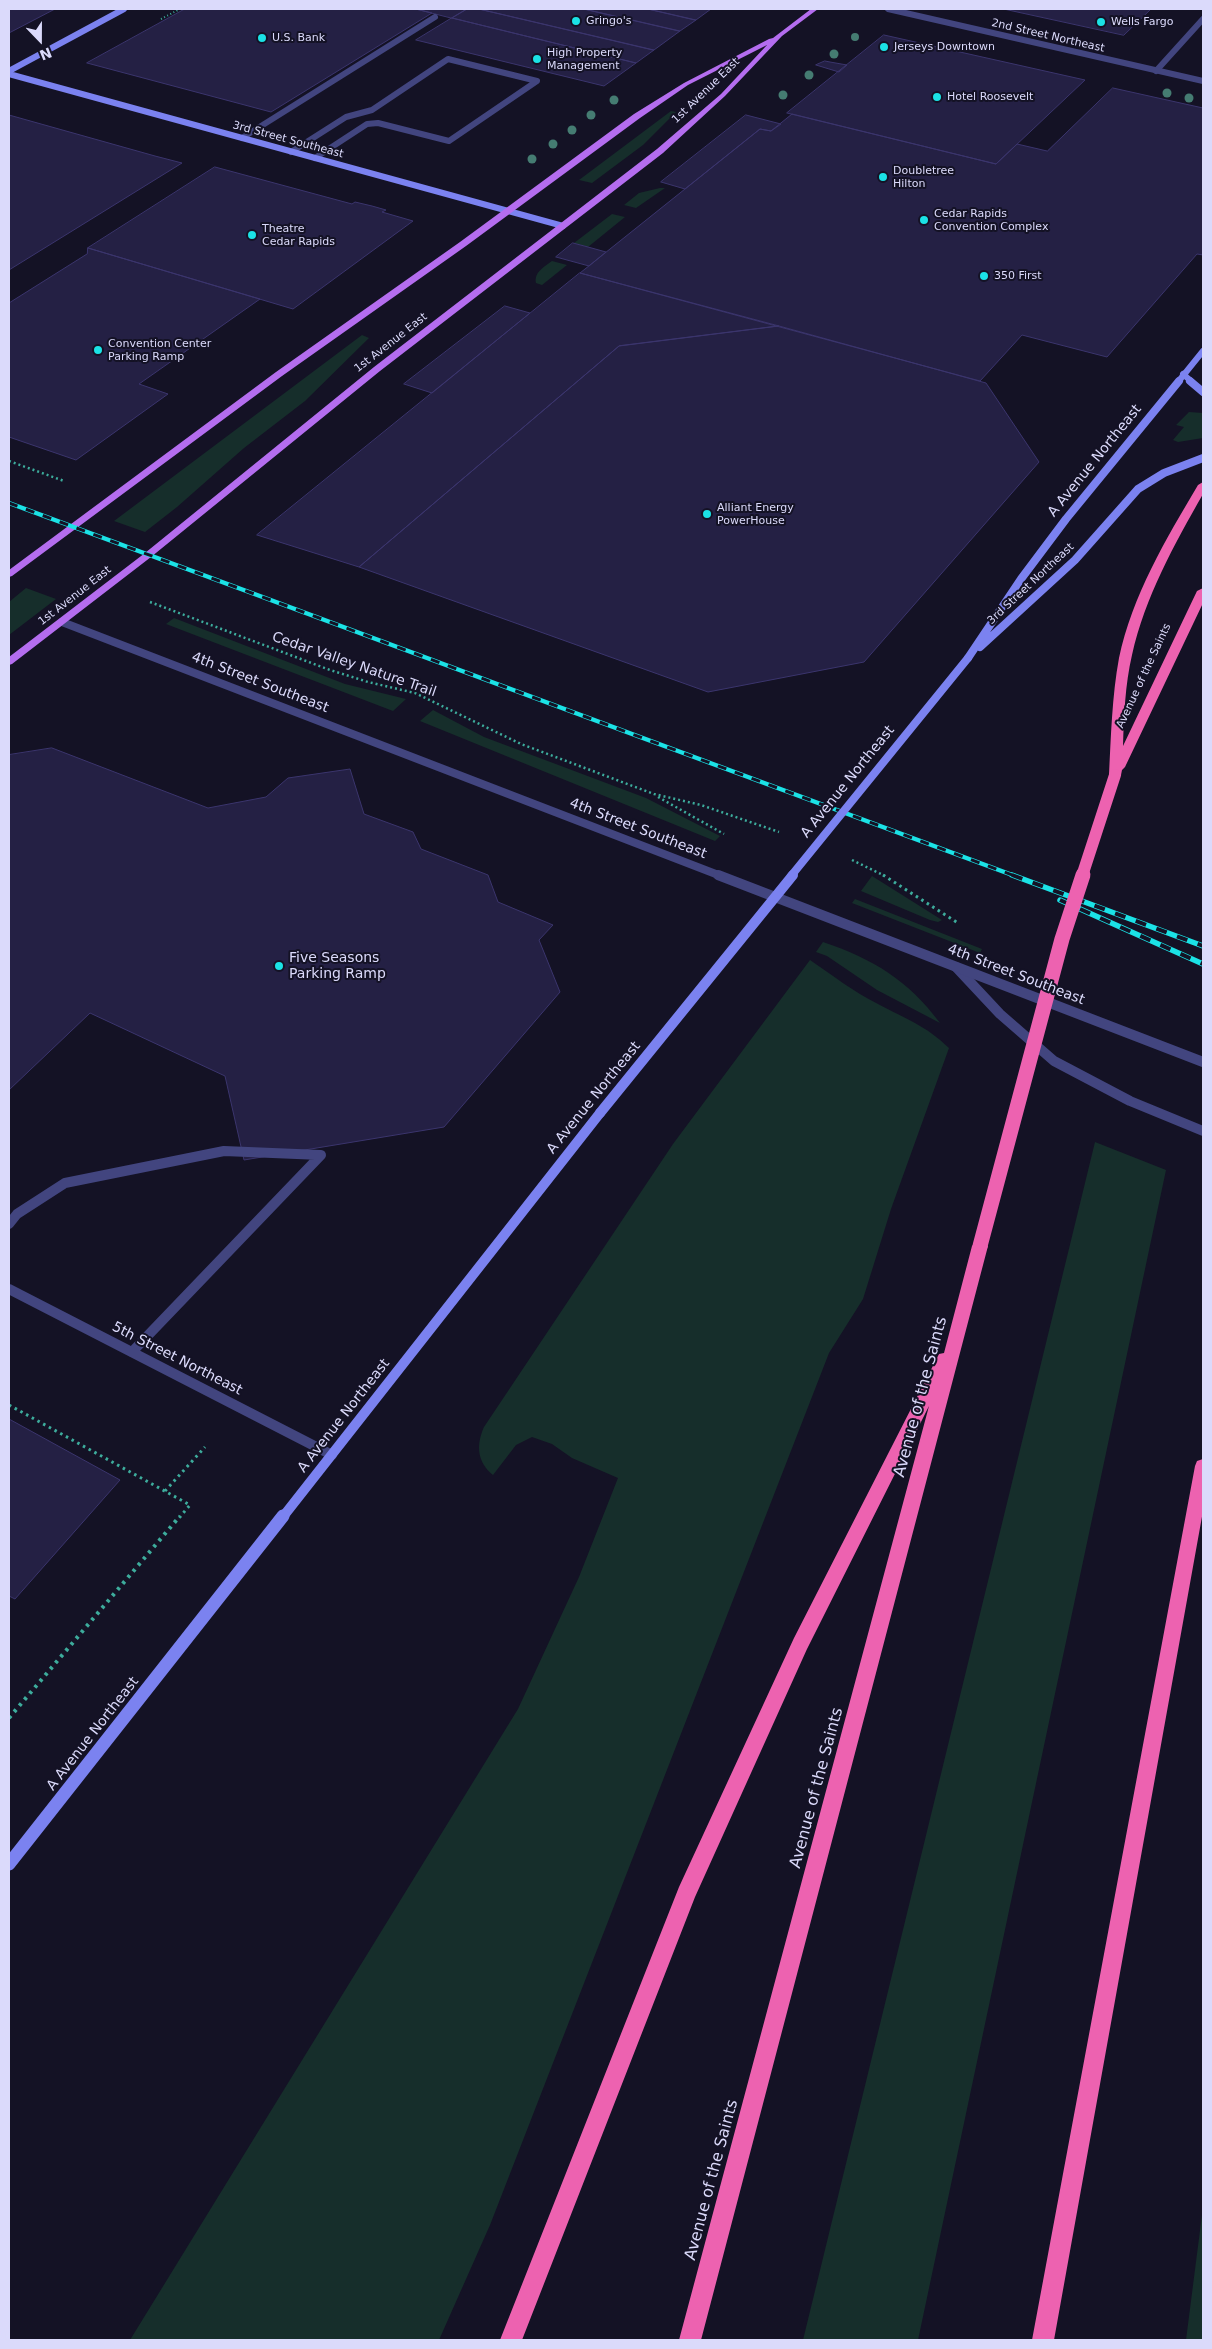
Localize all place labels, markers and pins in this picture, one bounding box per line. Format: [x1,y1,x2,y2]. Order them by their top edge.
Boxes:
place label: Gringo's [586,14,632,28]
marker: Gringo's [570,15,582,27]
place label: Wells Fargo [1111,15,1173,29]
marker: Wells Fargo [1095,16,1107,28]
place label: U.S. Bank [272,31,325,45]
marker: U.S. Bank [256,32,268,44]
place label: Jerseys Downtown [894,40,995,54]
marker: Jerseys Downtown [878,41,890,53]
place label: High Property Management [547,46,622,72]
marker: High Property Management [531,53,543,65]
place label: Hotel Roosevelt [947,90,1033,104]
marker: Hotel Roosevelt [931,91,943,103]
place label: Doubletree Hilton [893,164,954,190]
marker: Doubletree Hilton [877,171,889,183]
place label: Cedar Rapids Convention Complex [934,207,1048,233]
marker: Cedar Rapids Convention Complex [918,214,930,226]
place label: Theatre Cedar Rapids [262,222,335,248]
marker: Theatre Cedar Rapids [246,229,258,241]
place label: 350 First [994,269,1042,283]
marker: 350 First [978,270,990,282]
place label: Convention Center Parking Ramp [108,337,211,363]
marker: Convention Center Parking Ramp [92,344,104,356]
place label: Alliant Energy PowerHouse [717,501,794,527]
marker: Alliant Energy PowerHouse [701,508,713,520]
place label: Five Seasons Parking Ramp [289,950,386,982]
marker: Five Seasons Parking Ramp [273,960,285,972]

